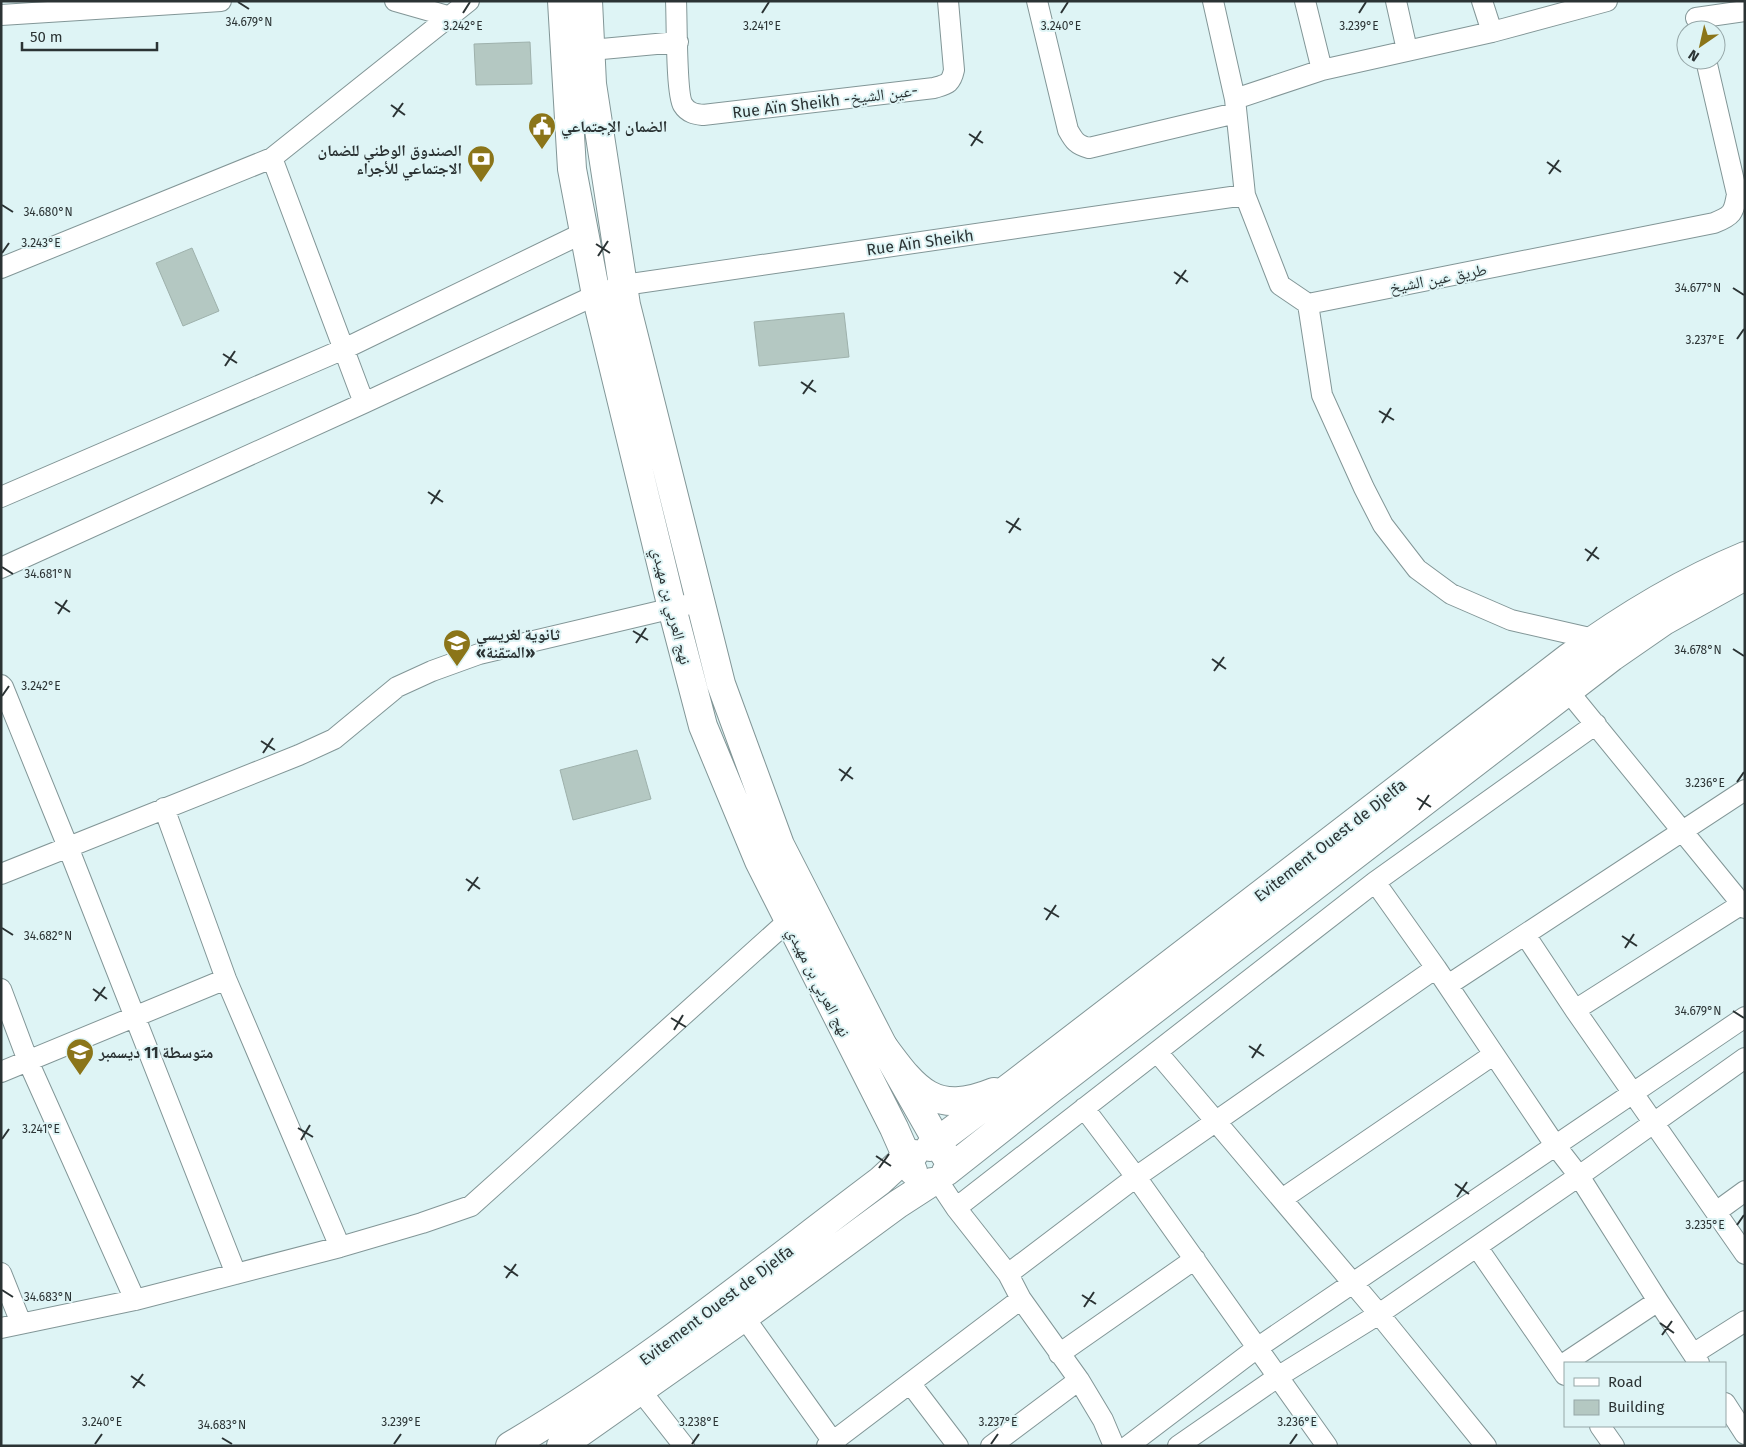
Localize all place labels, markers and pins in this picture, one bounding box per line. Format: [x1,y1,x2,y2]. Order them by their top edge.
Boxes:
public building icon: الضمان الإجتماعي [527,111,557,150]
place label: الضمان الإجتماعي [561,117,667,139]
place label: الصندوق الوطني للضمان الاجتماعي للأجراء [318,141,462,181]
bank icon: الصندوق الوطني للضمان الاجتماعي للأجراء [466,144,496,183]
place label: ثانوية لغريسي «المتقنة» [476,625,560,662]
school or university icon: ثانوية لغريسي «المتقنة» [442,628,472,667]
school or university icon: متوسطة 11 ديسمبر [65,1037,95,1076]
place label: متوسطة 11 ديسمبر [98,1043,213,1062]

